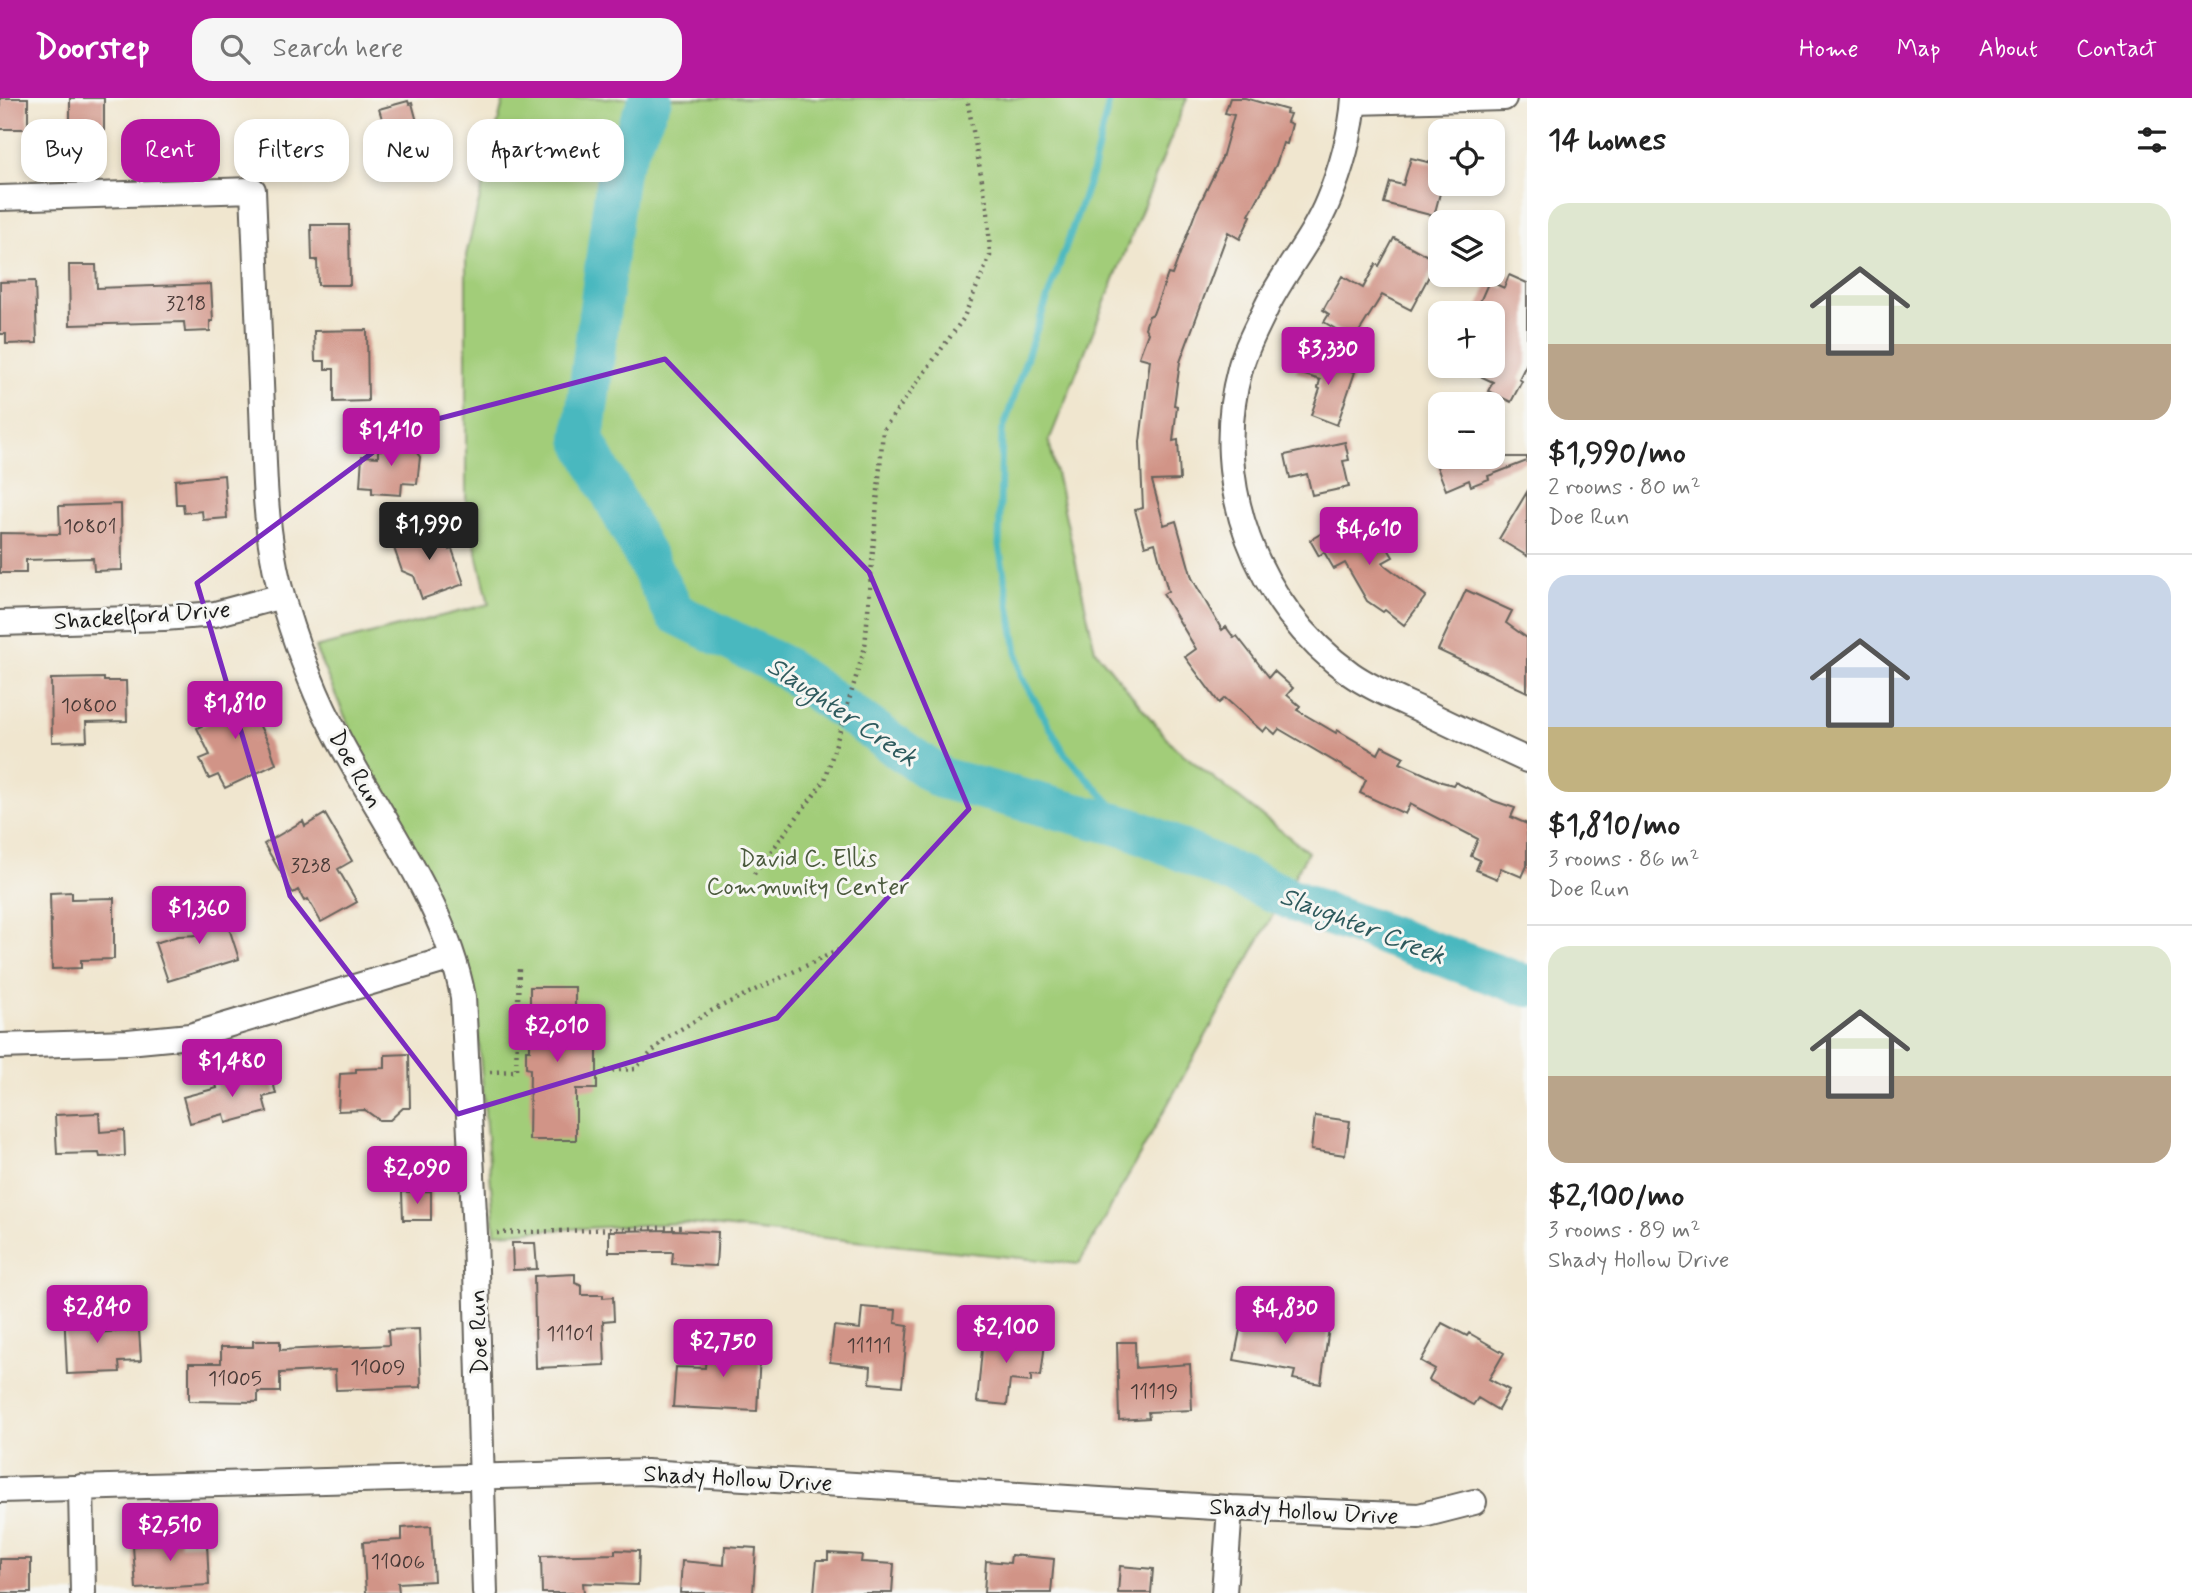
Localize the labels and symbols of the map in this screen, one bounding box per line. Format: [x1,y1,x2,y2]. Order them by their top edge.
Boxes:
house number: 3218 [166,290,206,318]
pin: $3,330 [1271,328,1385,387]
pin: $1,410 [334,408,448,468]
pin: $1,990 [372,503,486,562]
pin: $4,610 [1312,508,1426,567]
house number: 10801 [63,513,117,541]
street label: Shackelford Drive [53,595,232,640]
water label: Slaughter Creek [759,650,924,777]
pin: $1,810 [178,682,292,741]
house number: 10800 [61,692,117,720]
street label: Doe Run [320,725,389,815]
park label: David C. Ellis Community Center [706,844,910,903]
house number: 3238 [291,852,332,880]
water label: Slaughter Creek [1274,880,1450,976]
pin: $1,360 [142,886,256,946]
pin: $2,010 [500,1004,614,1064]
pin: $1,480 [175,1040,289,1099]
pin: $2,090 [360,1146,474,1206]
pin: $2,840 [40,1286,154,1345]
pin: $4,830 [1228,1286,1342,1346]
street label: Doe Run [463,1289,496,1375]
pin: $2,100 [949,1306,1063,1365]
house number: 11101 [546,1320,594,1348]
pin: $2,750 [666,1320,780,1379]
house number: 11111 [846,1332,892,1360]
house number: 11009 [350,1354,406,1382]
house number: 11005 [208,1365,262,1393]
house number: 11119 [1130,1378,1178,1406]
street label: Shady Hollow Drive [643,1459,833,1500]
street label: Shady Hollow Drive [1209,1492,1399,1533]
pin: $2,510 [113,1504,227,1563]
house number: 11006 [371,1548,425,1576]

